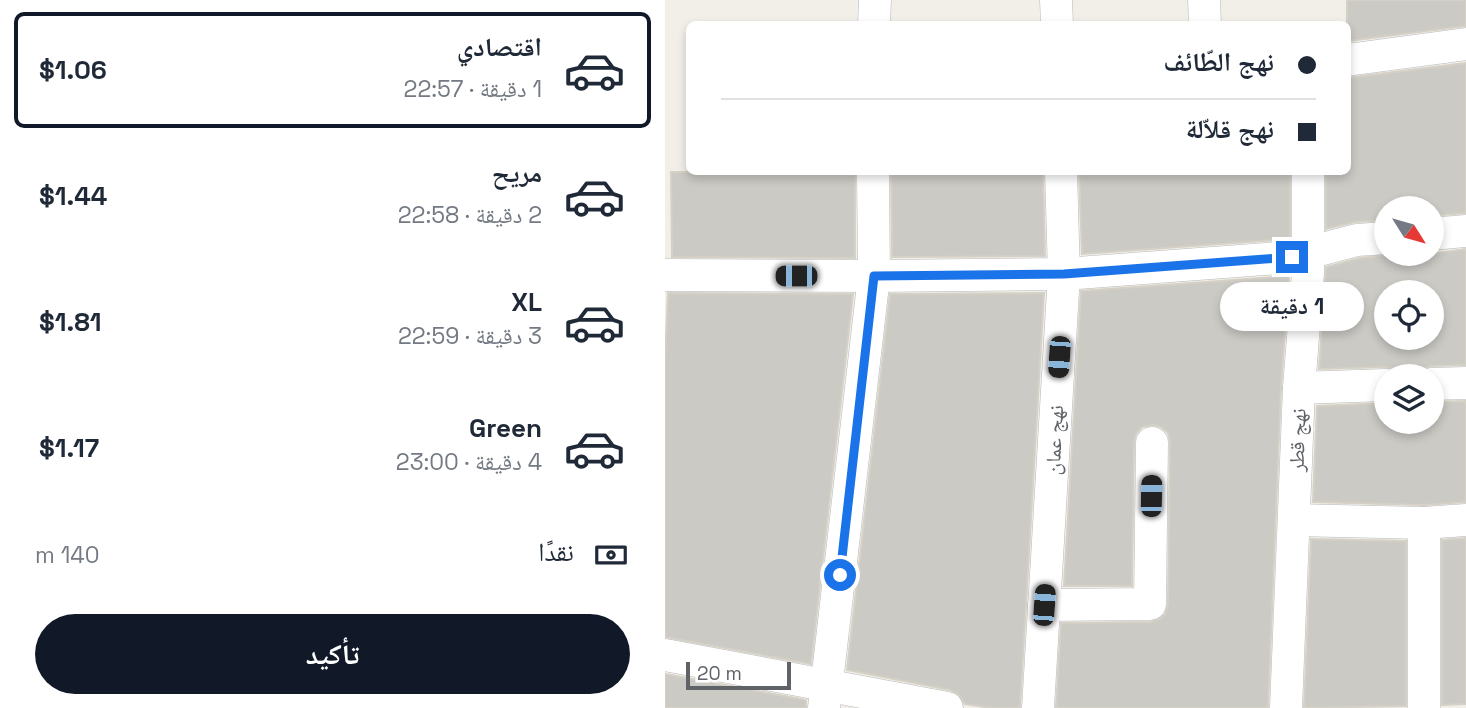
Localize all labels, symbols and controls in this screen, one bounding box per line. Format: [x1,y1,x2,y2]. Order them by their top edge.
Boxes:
text: اقتصادي [457,30,542,64]
icon: car [563,39,626,102]
text: نهج الطّائف [1163,45,1274,79]
text: $1.06 [39,53,107,87]
text: 1 دقيقة · 22:57 [404,74,542,104]
text: نهج قلاّلة [1186,112,1274,146]
text: مريح [492,156,542,190]
icon: car [563,165,626,228]
text: $1.44 [39,179,107,213]
north arrow [1374,196,1444,266]
map controls [1374,196,1444,434]
text: 2 دقيقة · 22:58 [398,200,542,230]
route end [1276,241,1308,273]
car [776,266,818,287]
button: locate [1374,280,1444,350]
callout: 1 دقيقة [1220,282,1364,330]
text: XL [511,285,542,319]
icon: car [563,291,626,354]
text: 1 دقيقة [1260,291,1324,321]
text: $1.81 [39,305,102,339]
text: 3 دقيقة · 22:59 [398,321,542,351]
car [1048,335,1071,379]
button: layers [1374,364,1444,434]
street label: نهج عمان [1039,404,1069,476]
street label: نهج قطر [1282,408,1312,473]
text: Green [469,411,542,445]
icon: car [563,417,626,480]
text: $1.17 [39,431,99,465]
text: 4 دقيقة · 23:00 [396,447,542,477]
car [1141,475,1162,517]
text: نقدًا [538,535,574,569]
icon: cash [592,536,630,574]
text: 140 m [35,540,99,570]
route start [824,559,856,591]
car [1033,583,1056,627]
button: تأكيد [35,614,630,694]
scale bar [686,659,791,691]
text: 20 m [697,661,742,686]

